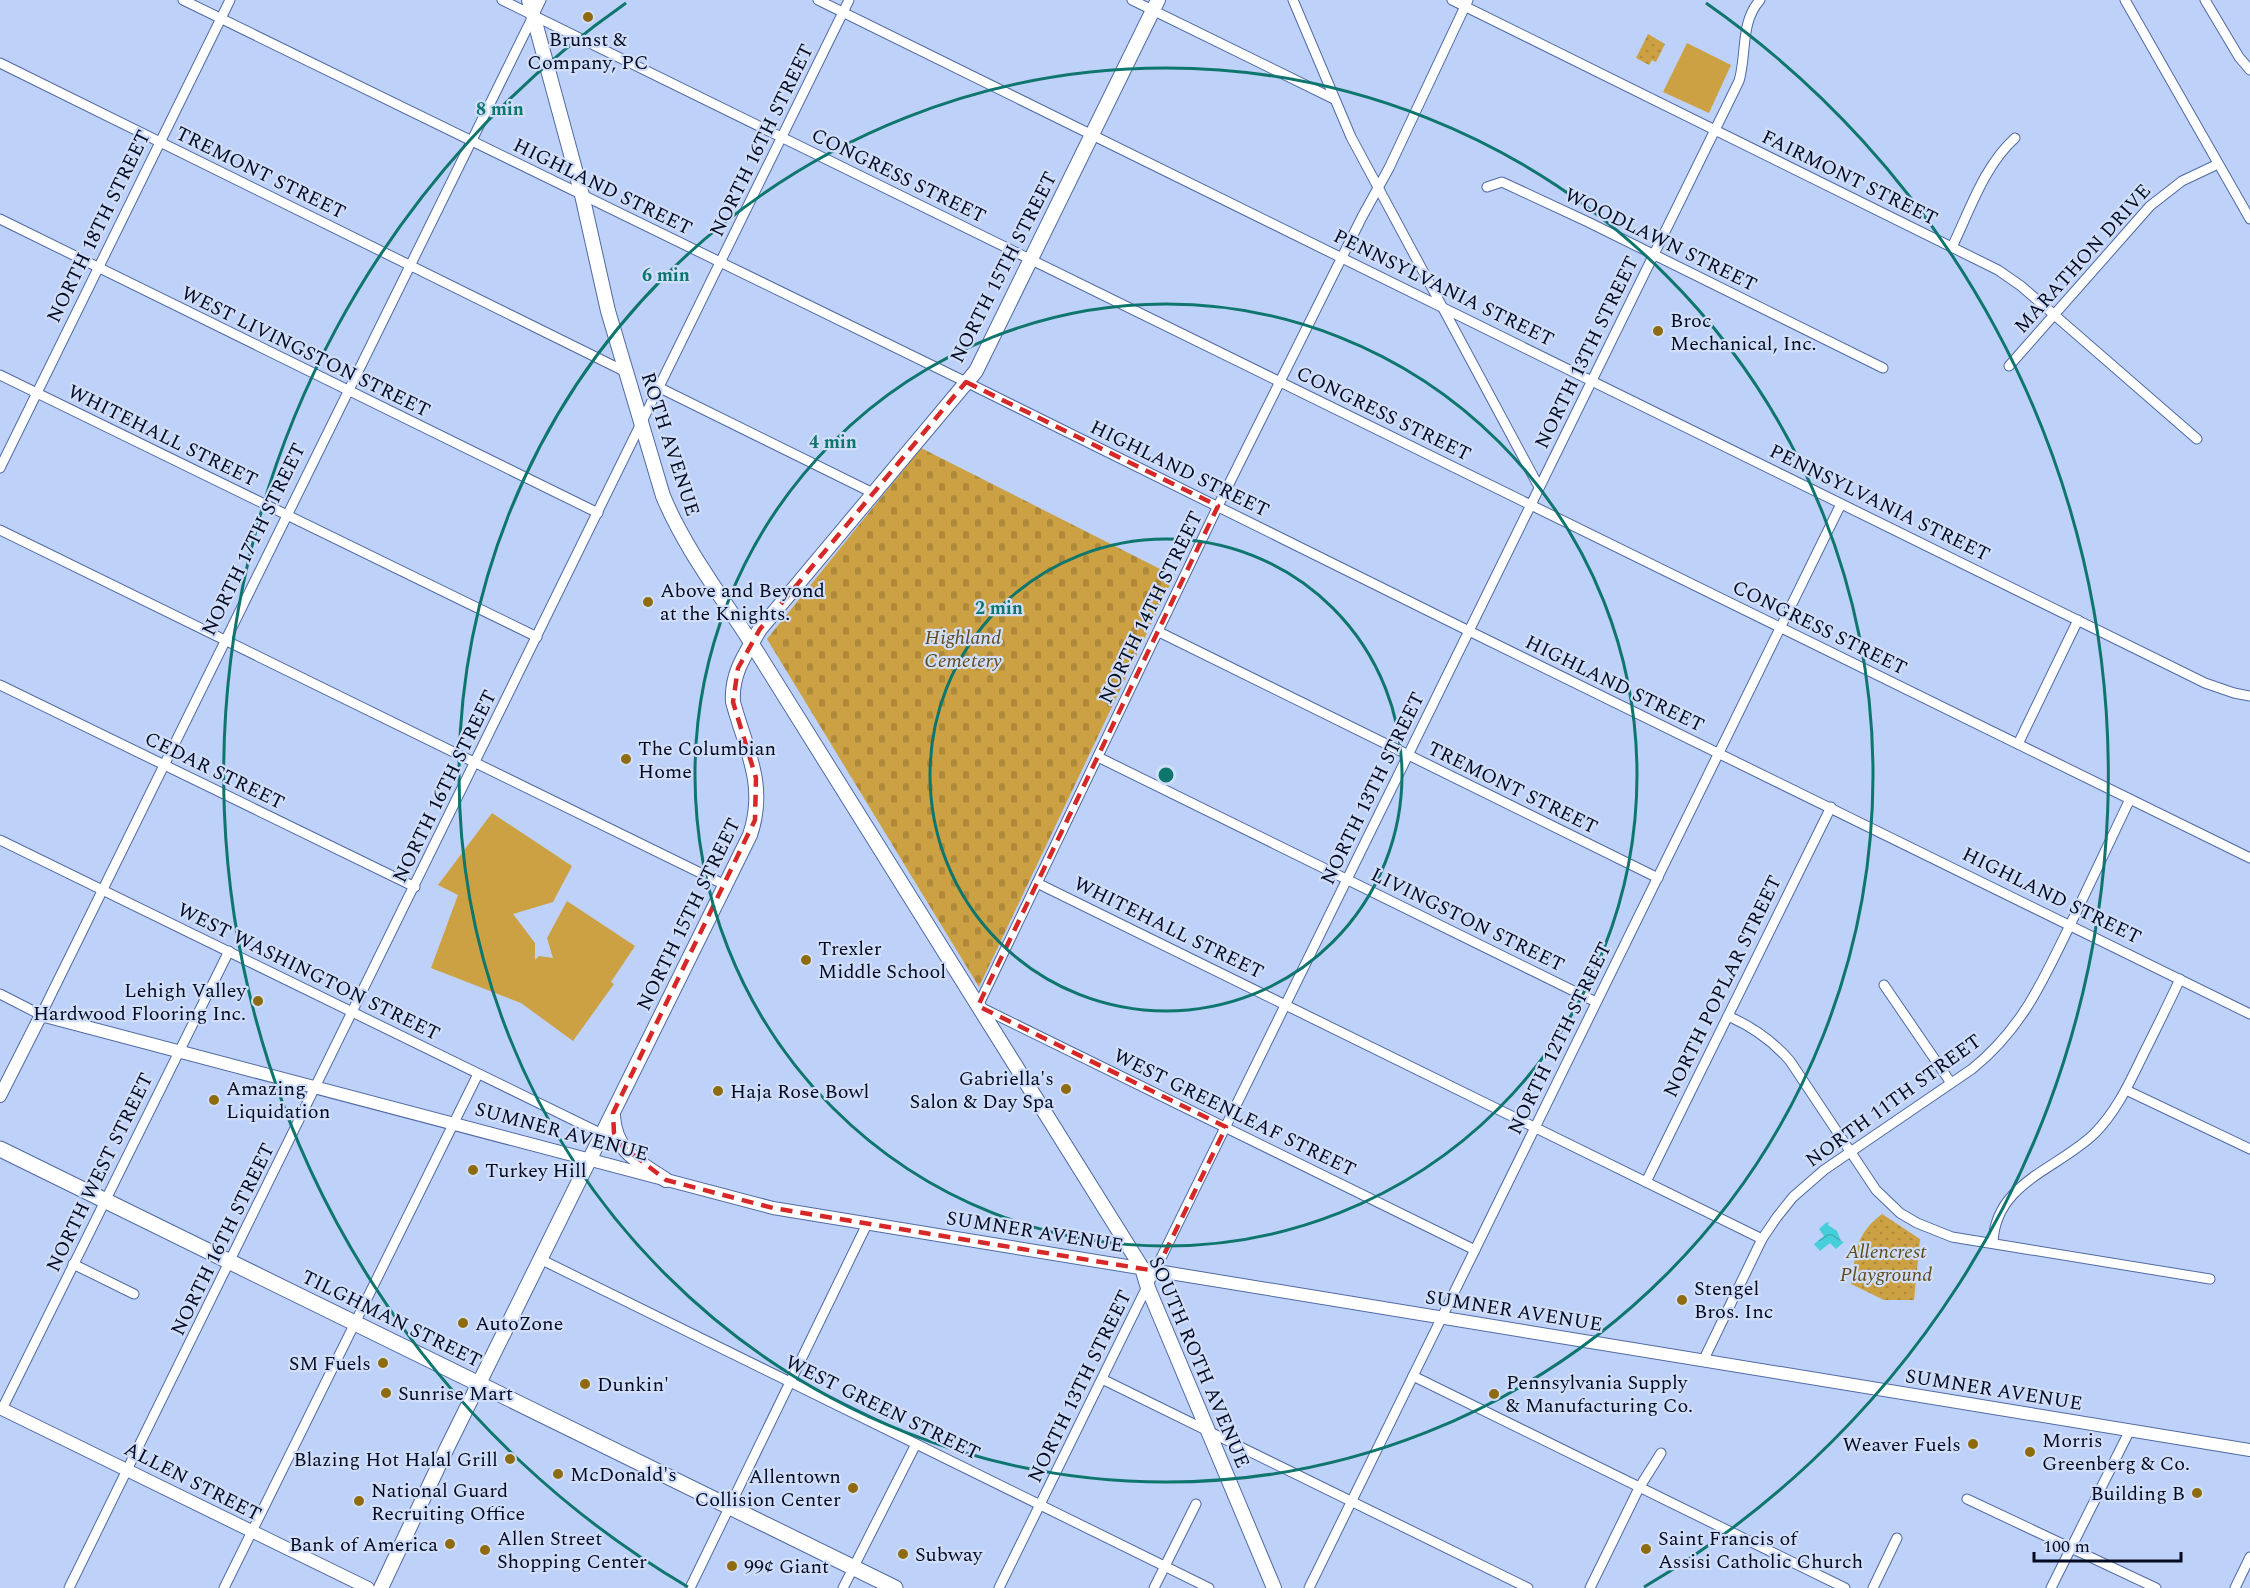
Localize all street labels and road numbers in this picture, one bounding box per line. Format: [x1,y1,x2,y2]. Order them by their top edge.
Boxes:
street label: NORTH 16TH STREET [702,39,822,242]
street label: TREMONT STREET [170,119,351,227]
street label: CONGRESS STREET [806,120,991,231]
street label: FAIRMONT STREET [1756,122,1943,234]
street label: NORTH 18TH STREET [39,125,159,328]
street label: HIGHLAND STREET [508,130,697,243]
street label: NORTH 15TH STREET [943,166,1065,368]
street label: MARATHON DRIVE [2007,177,2158,340]
street label: WOODLAWN STREET [1559,180,1762,300]
street label: PENNSYLVANIA STREET [1328,221,1559,355]
street label: NORTH 13TH STREET [1527,251,1647,454]
street label: WEST LIVINGSTON STREET [176,278,435,425]
street label: CONGRESS STREET [1291,358,1476,469]
street label: ROTH AVENUE [633,368,708,520]
street label: WHITEHALL STREET [62,377,263,495]
street label: HIGHLAND STREET [1085,412,1274,525]
street label: PENNSYLVANIA STREET [1764,436,1995,570]
street label: NORTH 17TH STREET [194,438,314,641]
street label: NORTH 14TH STREET [1091,506,1211,709]
street label: CONGRESS STREET [1727,572,1912,683]
street label: HIGHLAND STREET [1520,627,1709,740]
street label: NORTH 16TH STREET [385,685,505,888]
street label: NORTH 13TH STREET [1313,687,1433,890]
street label: CEDAR STREET [139,724,290,818]
street label: TREMONT STREET [1422,734,1603,842]
street label: NORTH 15TH STREET [629,813,749,1016]
street label: HIGHLAND STREET [1957,839,2146,952]
street label: LIVINGSTON STREET [1366,860,1570,980]
street label: WHITEHALL STREET [1068,869,1269,987]
street label: NORTH POPLAR STREET [1656,870,1790,1103]
street label: WEST WASHINGTON STREET [172,895,445,1049]
street label: NORTH 12TH STREET [1500,937,1620,1140]
street label: NORTH 11TH STREET [1799,1027,1988,1175]
street label: WEST GREENLEAF STREET [1108,1041,1361,1185]
street label: NORTH WEST STREET [39,1068,161,1277]
street label: SUMNER AVENUE [471,1094,652,1170]
street label: NORTH 16TH STREET [163,1138,283,1341]
street label: SUMNER AVENUE [944,1203,1126,1261]
street label: SOUTH ROTH AVENUE [1141,1252,1257,1473]
street label: TILGHMAN STREET [296,1262,487,1376]
street label: SUMNER AVENUE [1423,1282,1605,1340]
street label: NORTH 13TH STREET [1020,1285,1140,1488]
street label: WEST GREEN STREET [780,1347,985,1468]
street label: SUMNER AVENUE [1903,1361,2085,1419]
street label: ALLEN STREET [119,1434,267,1529]

